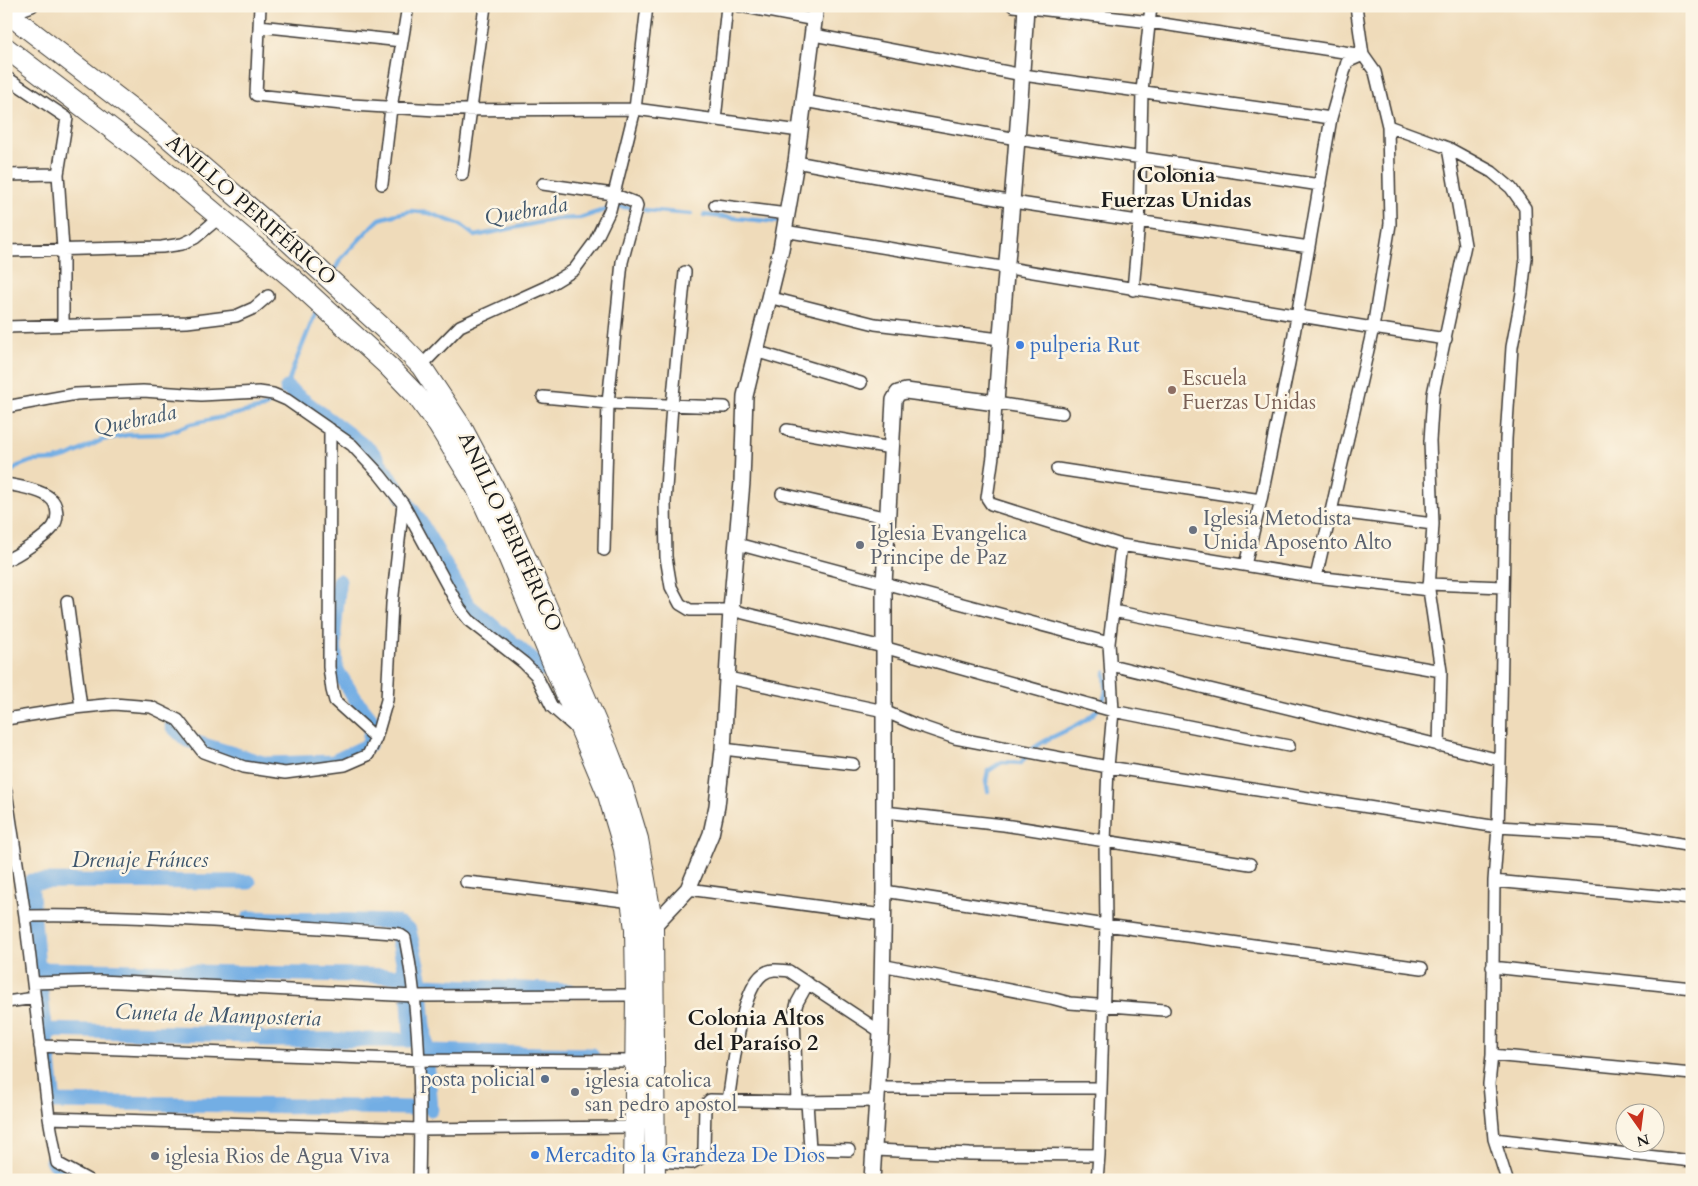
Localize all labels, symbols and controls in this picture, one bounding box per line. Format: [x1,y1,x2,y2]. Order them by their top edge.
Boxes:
street label: ANILLO PERIFÉRICO [160,128,342,292]
district label: Colonia Fuerzas Unidas [1100,160,1252,215]
water label: Quebrada [482,189,570,233]
place label: pulperia Rut [1030,331,1140,360]
marker: pulperia Rut [1014,339,1026,351]
place label: Escuela Fuerzas Unidas [1182,364,1316,417]
marker: Escuela Fuerzas Unidas [1166,384,1178,396]
water label: Quebrada [91,397,179,443]
street label: ANILLO PERIFÉRICO [451,427,569,637]
place label: Iglesia Metodista Unida Aposento Alto [1203,504,1392,557]
place label: Iglesia Evangelica Principe de Paz [870,519,1027,572]
marker: Iglesia Metodista Unida Aposento Alto [1187,524,1199,536]
marker: Iglesia Evangelica Principe de Paz [854,539,866,551]
water label: Drenaje Fránces [72,845,209,875]
water label: Cuneta de Mamposteria [114,996,322,1034]
district label: Colonia Altos del Paraíso 2 [688,1003,824,1058]
place label: posta policial [420,1065,535,1094]
place label: iglesia catolica san pedro apostol [585,1066,737,1119]
marker: posta policial [539,1073,551,1085]
marker: iglesia catolica san pedro apostol [569,1086,581,1098]
north arrow [1616,1104,1666,1154]
text: N [1635,1129,1651,1151]
place label: Mercadito la Grandeza De Dios [545,1141,825,1170]
place label: iglesia Rios de Agua Viva [165,1142,390,1171]
marker: Mercadito la Grandeza De Dios [529,1149,541,1161]
marker: iglesia Rios de Agua Viva [149,1150,161,1162]

